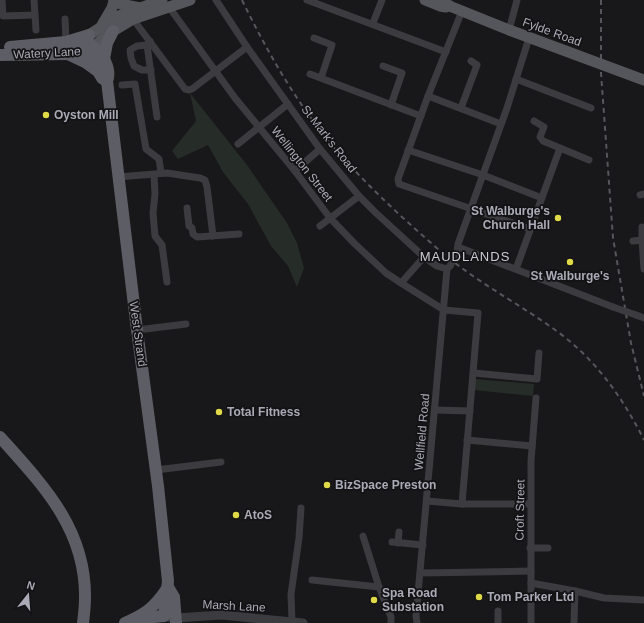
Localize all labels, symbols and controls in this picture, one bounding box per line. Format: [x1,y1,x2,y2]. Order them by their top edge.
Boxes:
street label: Fylde Road [521,15,583,49]
street label: Watery Lane [13,44,81,62]
street label: St Mark's Road [298,103,360,175]
place label: Oyston Mill [54,108,119,122]
marker: Oyston Mill [41,110,51,120]
street label: Wellington Street [268,124,336,205]
place label: St Walburge's Church Hall [471,204,550,232]
marker: St Walburge's Church Hall [553,213,563,223]
district label: MAUDLANDS [420,249,510,264]
marker: St Walburge's [565,257,575,267]
place label: St Walburge's [530,269,610,283]
street label: West Strand [126,300,150,368]
street label: Wellfield Road [412,393,432,471]
place label: Total Fitness [227,405,300,419]
marker: Total Fitness [214,407,224,417]
place label: BizSpace Preston [335,478,436,492]
street label: Croft Street [512,479,528,541]
marker: BizSpace Preston [322,480,332,490]
place label: AtoS [244,508,272,522]
marker: AtoS [231,510,241,520]
north arrow [8,575,48,615]
text: N [25,579,37,592]
place label: Spa Road Substation [382,586,444,614]
place label: Tom Parker Ltd [487,590,574,604]
marker: Tom Parker Ltd [474,592,484,602]
marker: Spa Road Substation [369,595,379,605]
street label: Marsh Lane [202,597,266,615]

